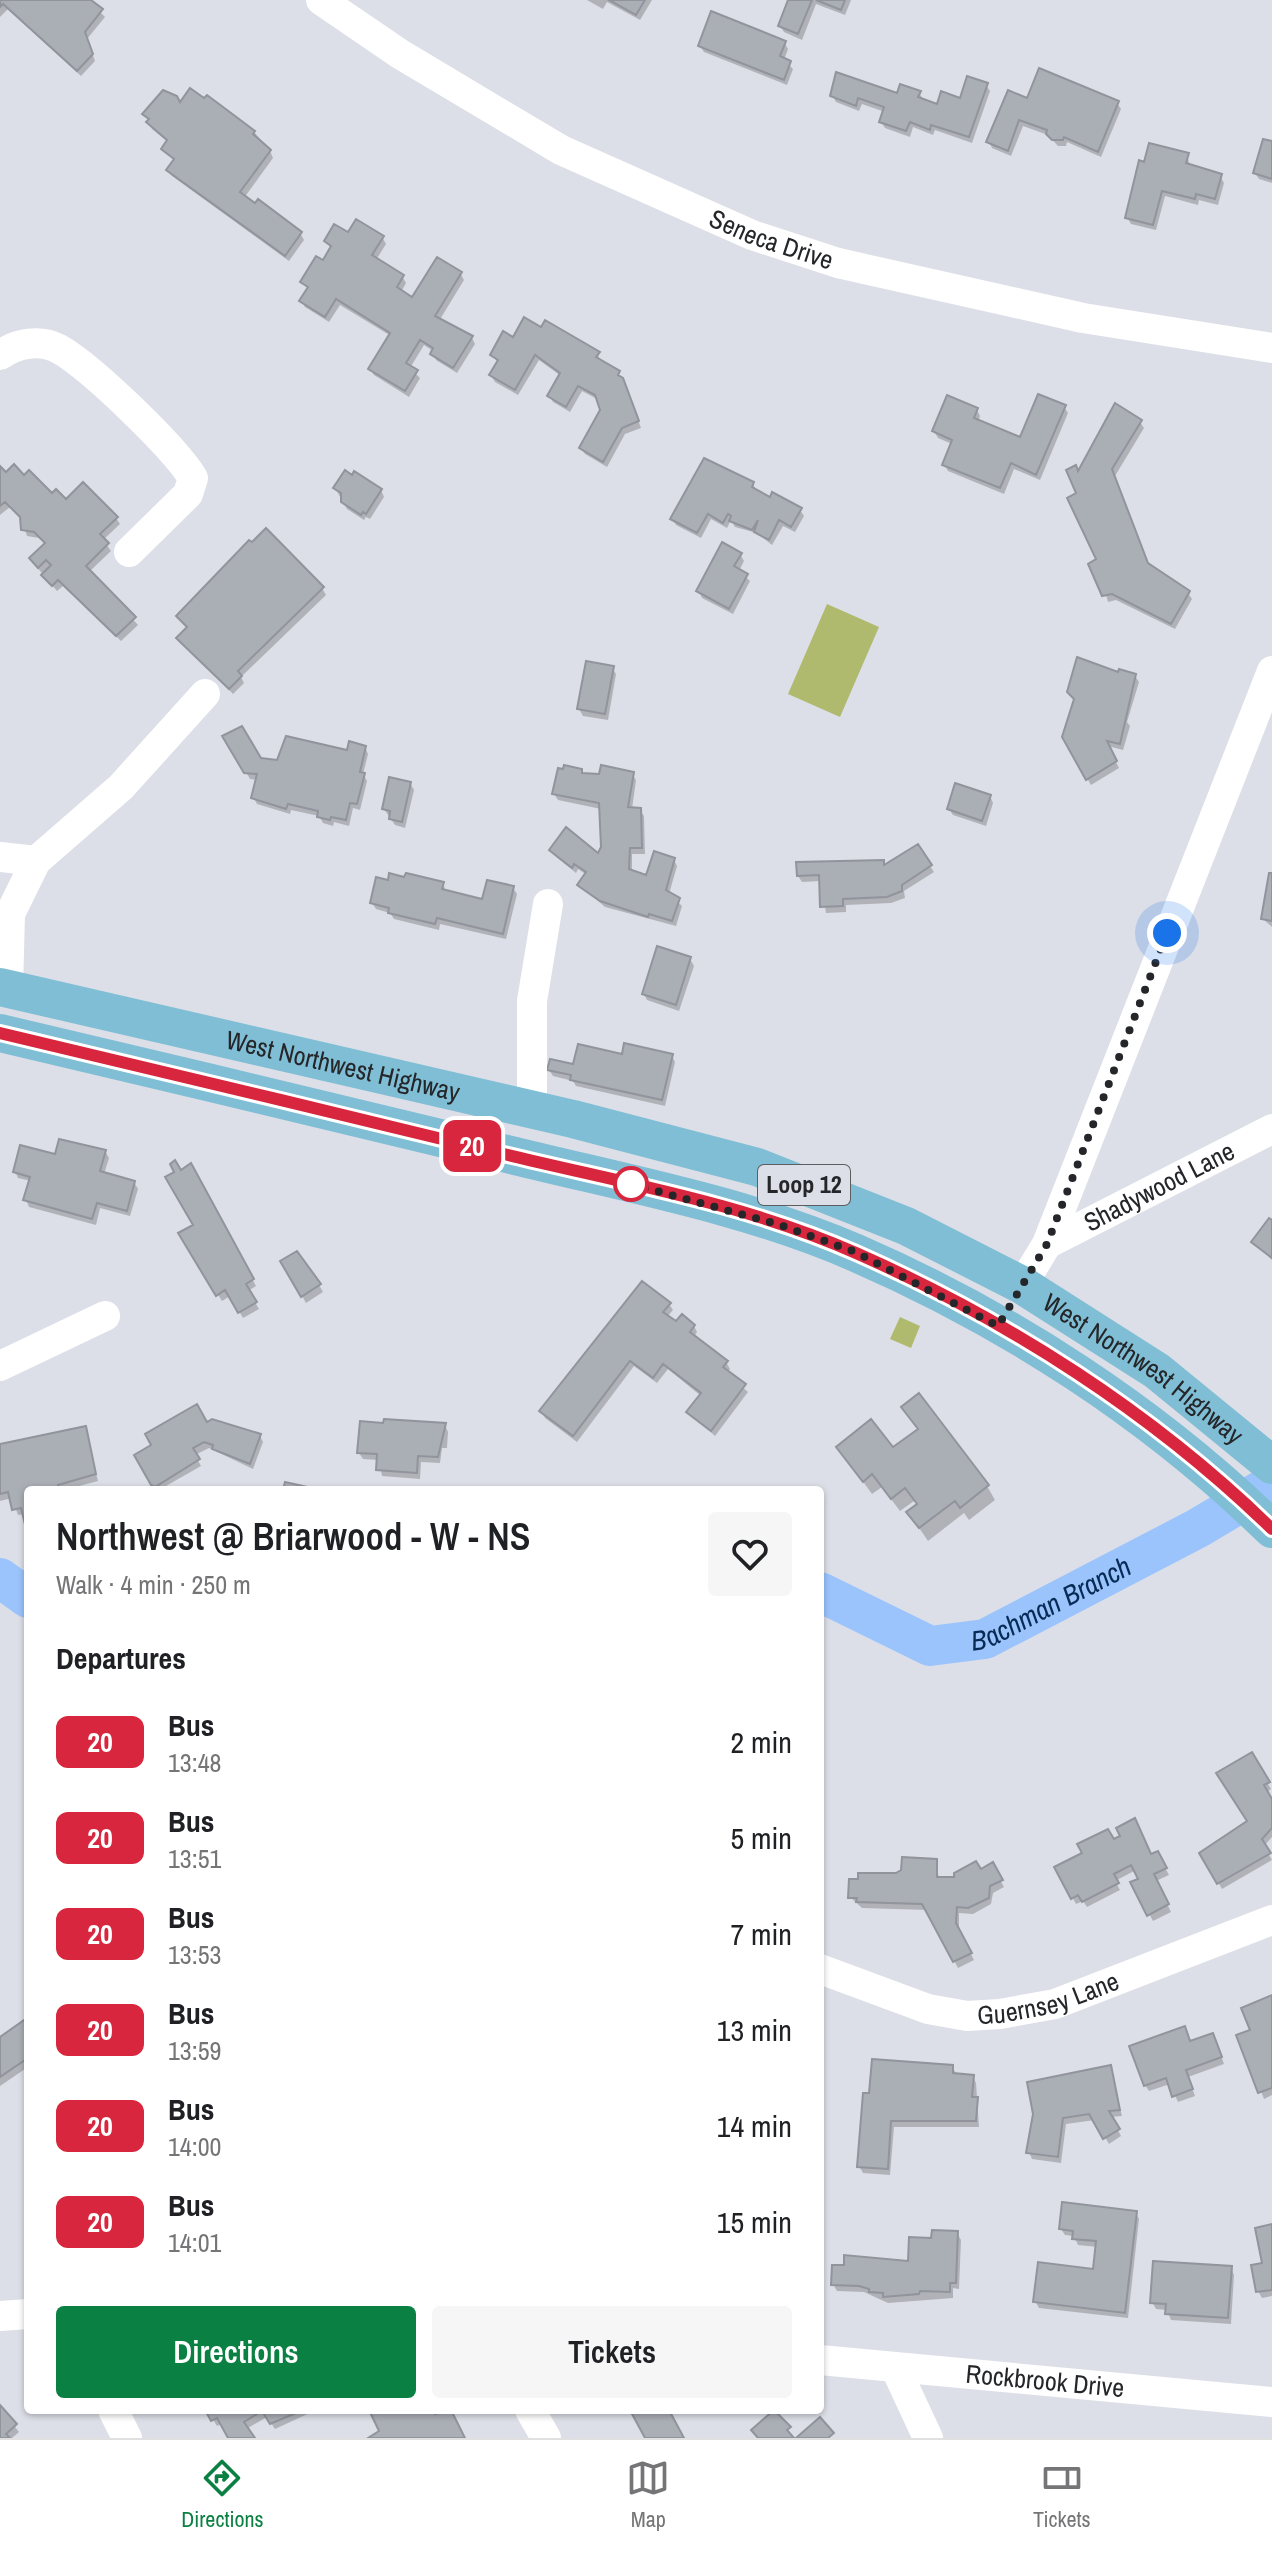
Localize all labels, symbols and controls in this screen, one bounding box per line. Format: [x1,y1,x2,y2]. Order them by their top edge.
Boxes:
street label: Seneca Drive [704,200,838,277]
your location [1147,913,1187,953]
street label: West Northwest Highway [223,1022,464,1110]
line badge: 20 [436,1120,508,1172]
text: 20 [459,1127,485,1165]
street label: Shadywood Lane [1078,1133,1240,1239]
road number: Loop 12 [758,1165,850,1205]
unlabelled marker [614,1167,648,1201]
street label: West Northwest Highway [1036,1285,1251,1452]
text: Northwest @ Briarwood - W - NS [56,1511,530,1562]
button: heart [708,1512,792,1596]
water label: Bachman Branch [969,1547,1138,1660]
text: Walk · 4 min · 250 m [56,1567,251,1602]
text: Departures [56,1638,186,1678]
text: Bus [168,1705,214,1745]
text: 2 min [730,1722,792,1762]
text: 20 [87,1723,113,1761]
text: 13:48 [168,1745,221,1780]
text: Bus [168,1801,214,1841]
text: 5 min [730,1818,792,1858]
text: 20 [87,1819,113,1857]
text: 13:51 [168,1841,221,1876]
text: Bus [168,1897,214,1937]
text: 7 min [730,1914,792,1954]
text: 20 [87,1915,113,1953]
text: 13:53 [168,1937,221,1972]
street label: Guernsey Lane [976,1963,1124,2032]
text: Bus [168,1993,214,2033]
text: 13 min [717,2010,792,2050]
text: 20 [87,2011,113,2049]
text: 13:59 [168,2033,221,2068]
text: Bus [168,2089,214,2129]
text: 14 min [717,2106,792,2146]
text: 20 [87,2107,113,2145]
text: 14:00 [168,2129,221,2164]
text: Bus [168,2185,214,2225]
text: 15 min [717,2202,792,2242]
text: 20 [87,2203,113,2241]
text: 14:01 [168,2225,221,2260]
button: Directions [56,2306,416,2398]
button: Tickets [432,2306,792,2398]
street label: Rockbrook Drive [964,2356,1126,2405]
tab: Directions [181,2456,264,2534]
tab: Map [626,2456,670,2534]
tab: Tickets [1033,2456,1091,2534]

